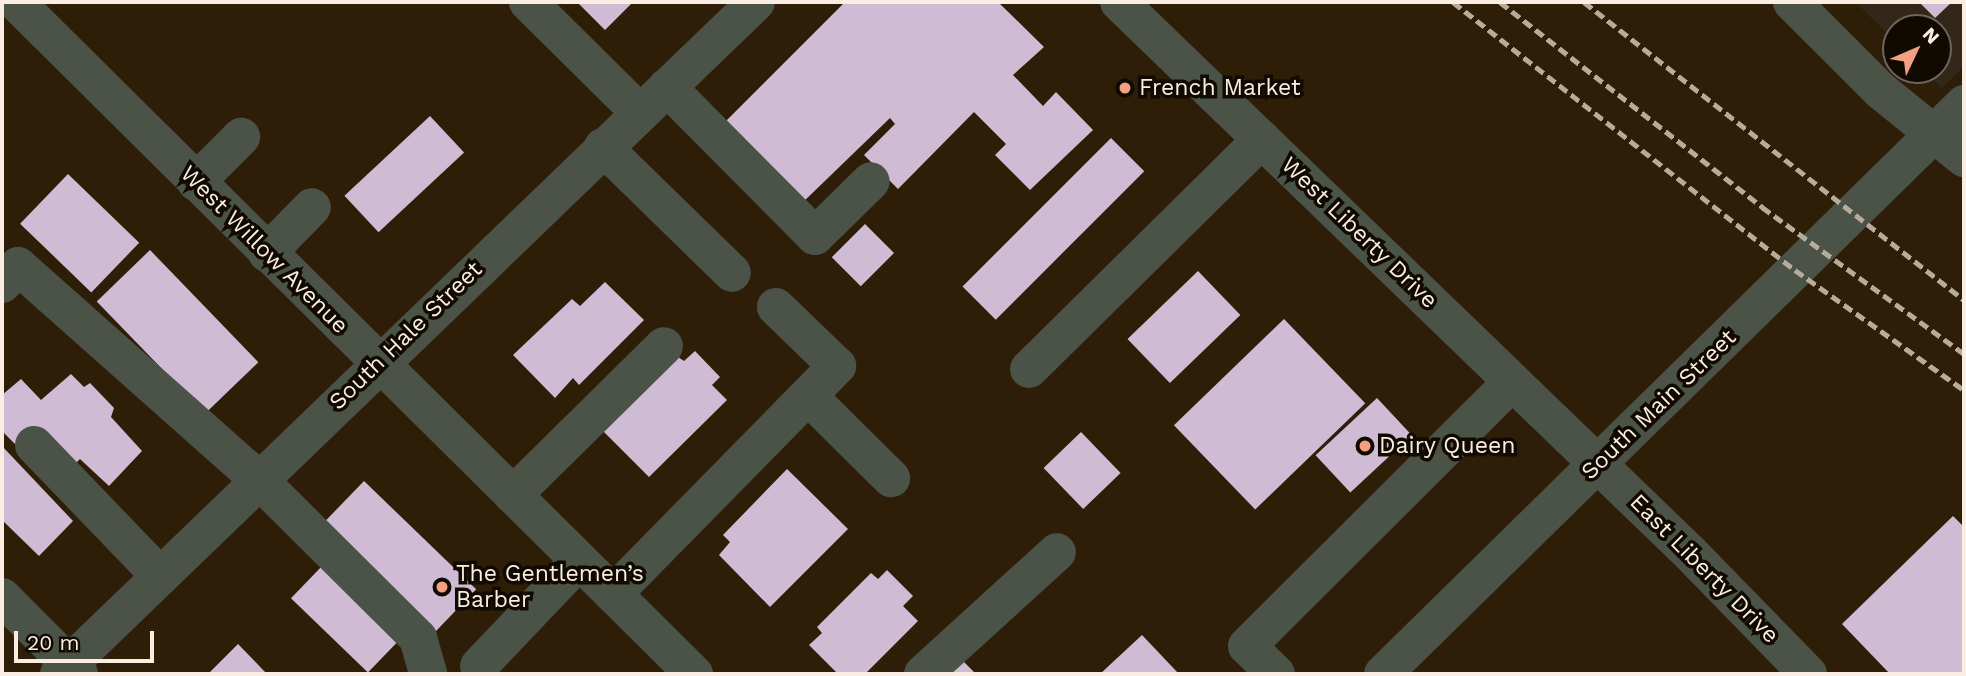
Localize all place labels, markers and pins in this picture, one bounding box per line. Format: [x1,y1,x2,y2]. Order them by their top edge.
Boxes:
place label: French Market [1139,74,1301,102]
marker: French Market [1117,80,1133,96]
place label: Dairy Queen [1379,432,1516,460]
marker: Dairy Queen [1357,438,1373,454]
place label: The Gentlemen’s Barber [456,560,644,614]
marker: The Gentlemen’s Barber [434,579,450,595]

